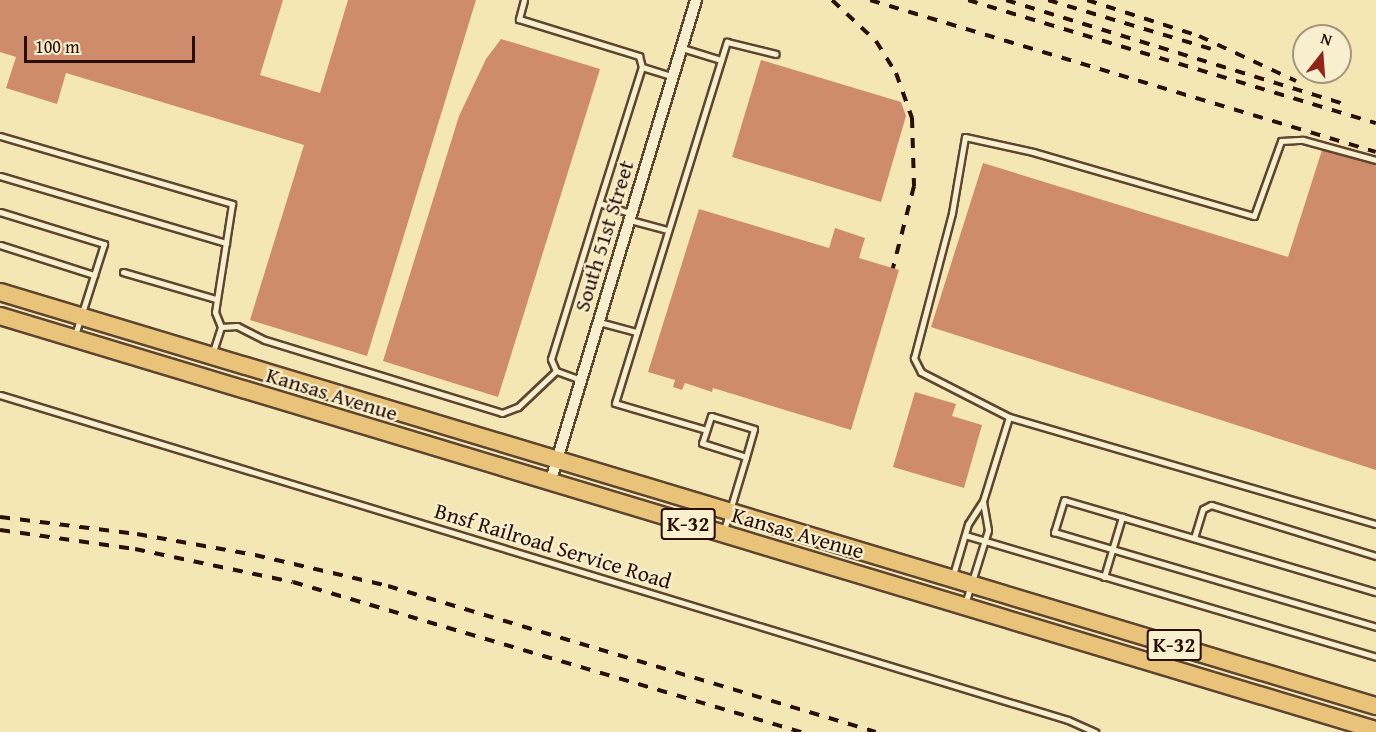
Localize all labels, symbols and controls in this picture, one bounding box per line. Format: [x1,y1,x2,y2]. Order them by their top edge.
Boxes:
scale bar [27,24,198,62]
north arrow [1292,24,1352,84]
text: N [1318,26,1335,52]
text: 100 m [35,33,80,60]
street label: South 51st Street [568,157,640,315]
street label: Kansas Avenue [263,361,401,427]
street label: Bnsf Railroad Service Road [431,497,675,595]
street label: Kansas Avenue [729,502,867,564]
road number: K-32 [660,506,716,542]
road number: K-32 [1146,627,1202,663]

